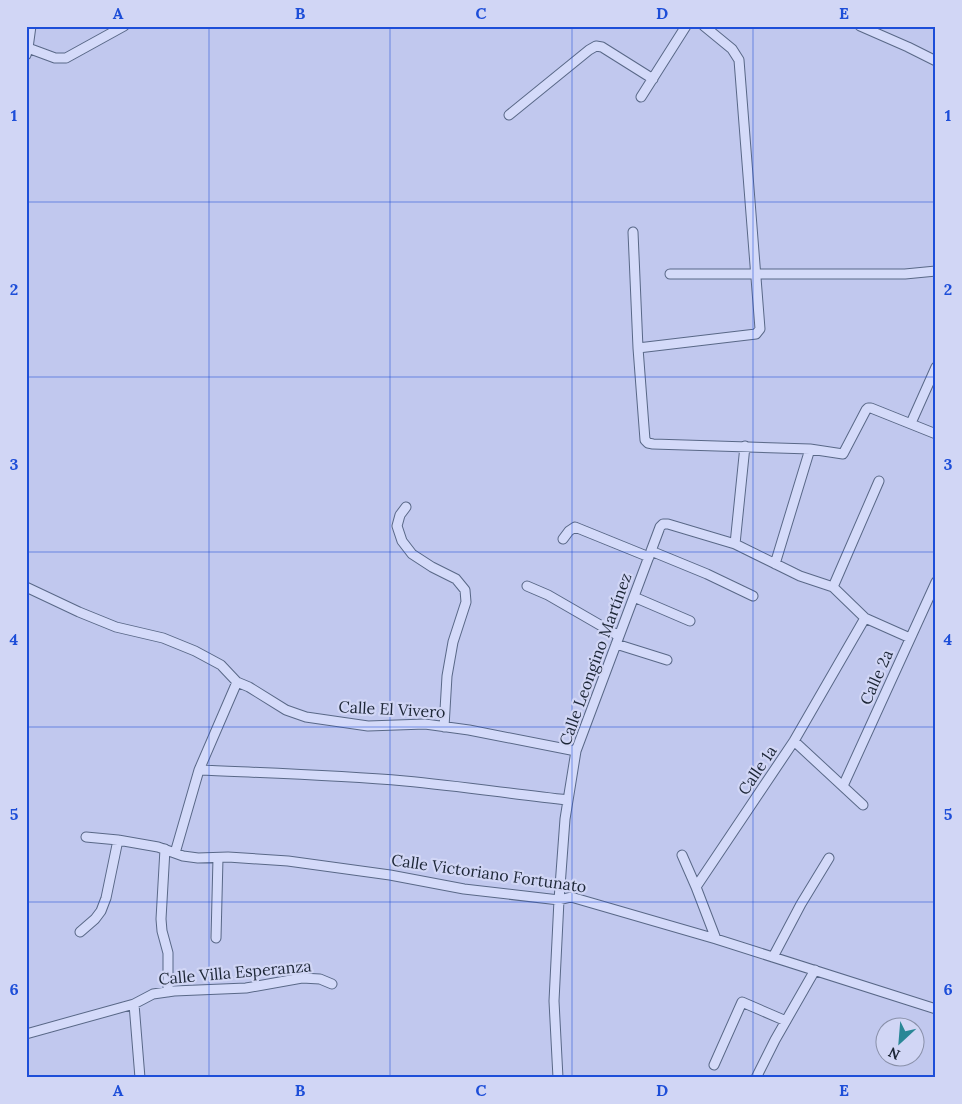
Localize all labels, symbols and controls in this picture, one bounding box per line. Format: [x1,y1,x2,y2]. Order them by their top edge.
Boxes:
text: A [113,3,124,23]
text: B [295,3,306,23]
text: C [475,3,487,23]
text: D [656,3,668,23]
text: E [839,3,849,23]
text: 1 [11,105,17,125]
text: 1 [945,105,951,125]
text: 2 [10,279,18,299]
text: 2 [944,279,952,299]
text: 3 [10,454,19,474]
text: 3 [944,454,953,474]
street label: Calle Leongino Martínez [554,570,636,748]
text: 4 [10,629,19,649]
text: 4 [944,629,953,649]
street label: Calle 2a [855,646,897,708]
street label: Calle El Vivero [338,696,446,722]
street label: Calle 1a [733,742,781,798]
text: 5 [10,804,19,824]
text: 5 [944,804,953,824]
street label: Calle Victoriano Fortunato [390,849,588,897]
street label: Calle Villa Esperanza [158,955,312,989]
text: 6 [9,979,19,999]
text: 6 [943,979,953,999]
north arrow [874,1016,924,1066]
text: N [885,1043,903,1064]
text: A [113,1080,124,1100]
text: B [295,1080,306,1100]
text: C [475,1080,487,1100]
text: D [656,1080,668,1100]
text: E [839,1080,849,1100]

